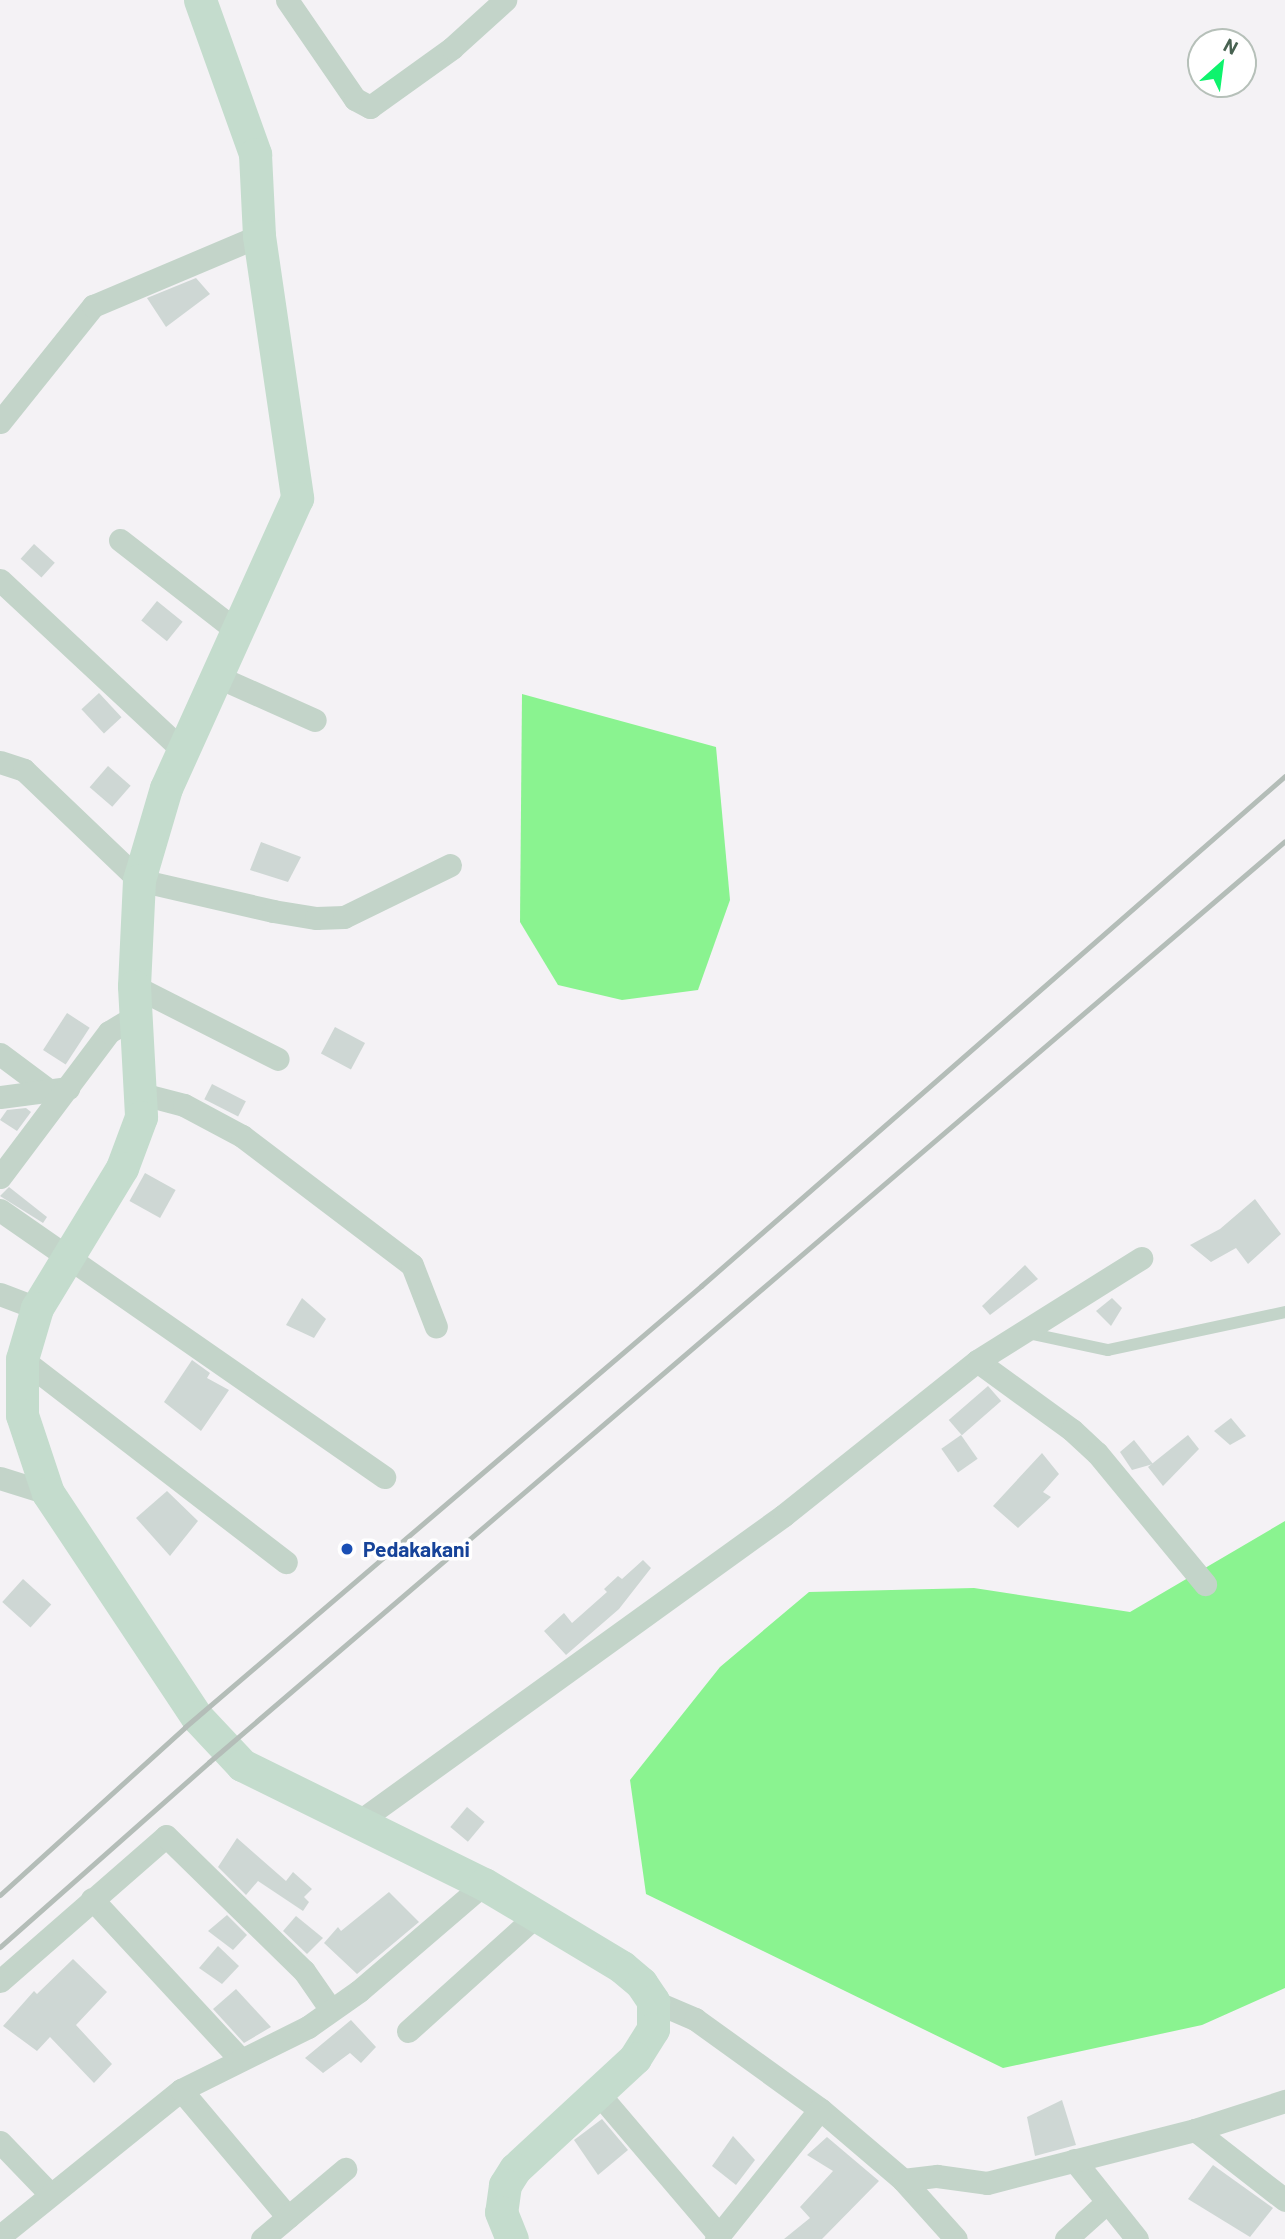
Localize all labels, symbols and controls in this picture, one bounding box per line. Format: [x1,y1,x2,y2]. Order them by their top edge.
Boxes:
north arrow [1187,28,1257,98]
text: N [1220,33,1242,59]
place label: Pedakakani [363,1536,470,1562]
marker: Pedakakani [337,1539,357,1559]

